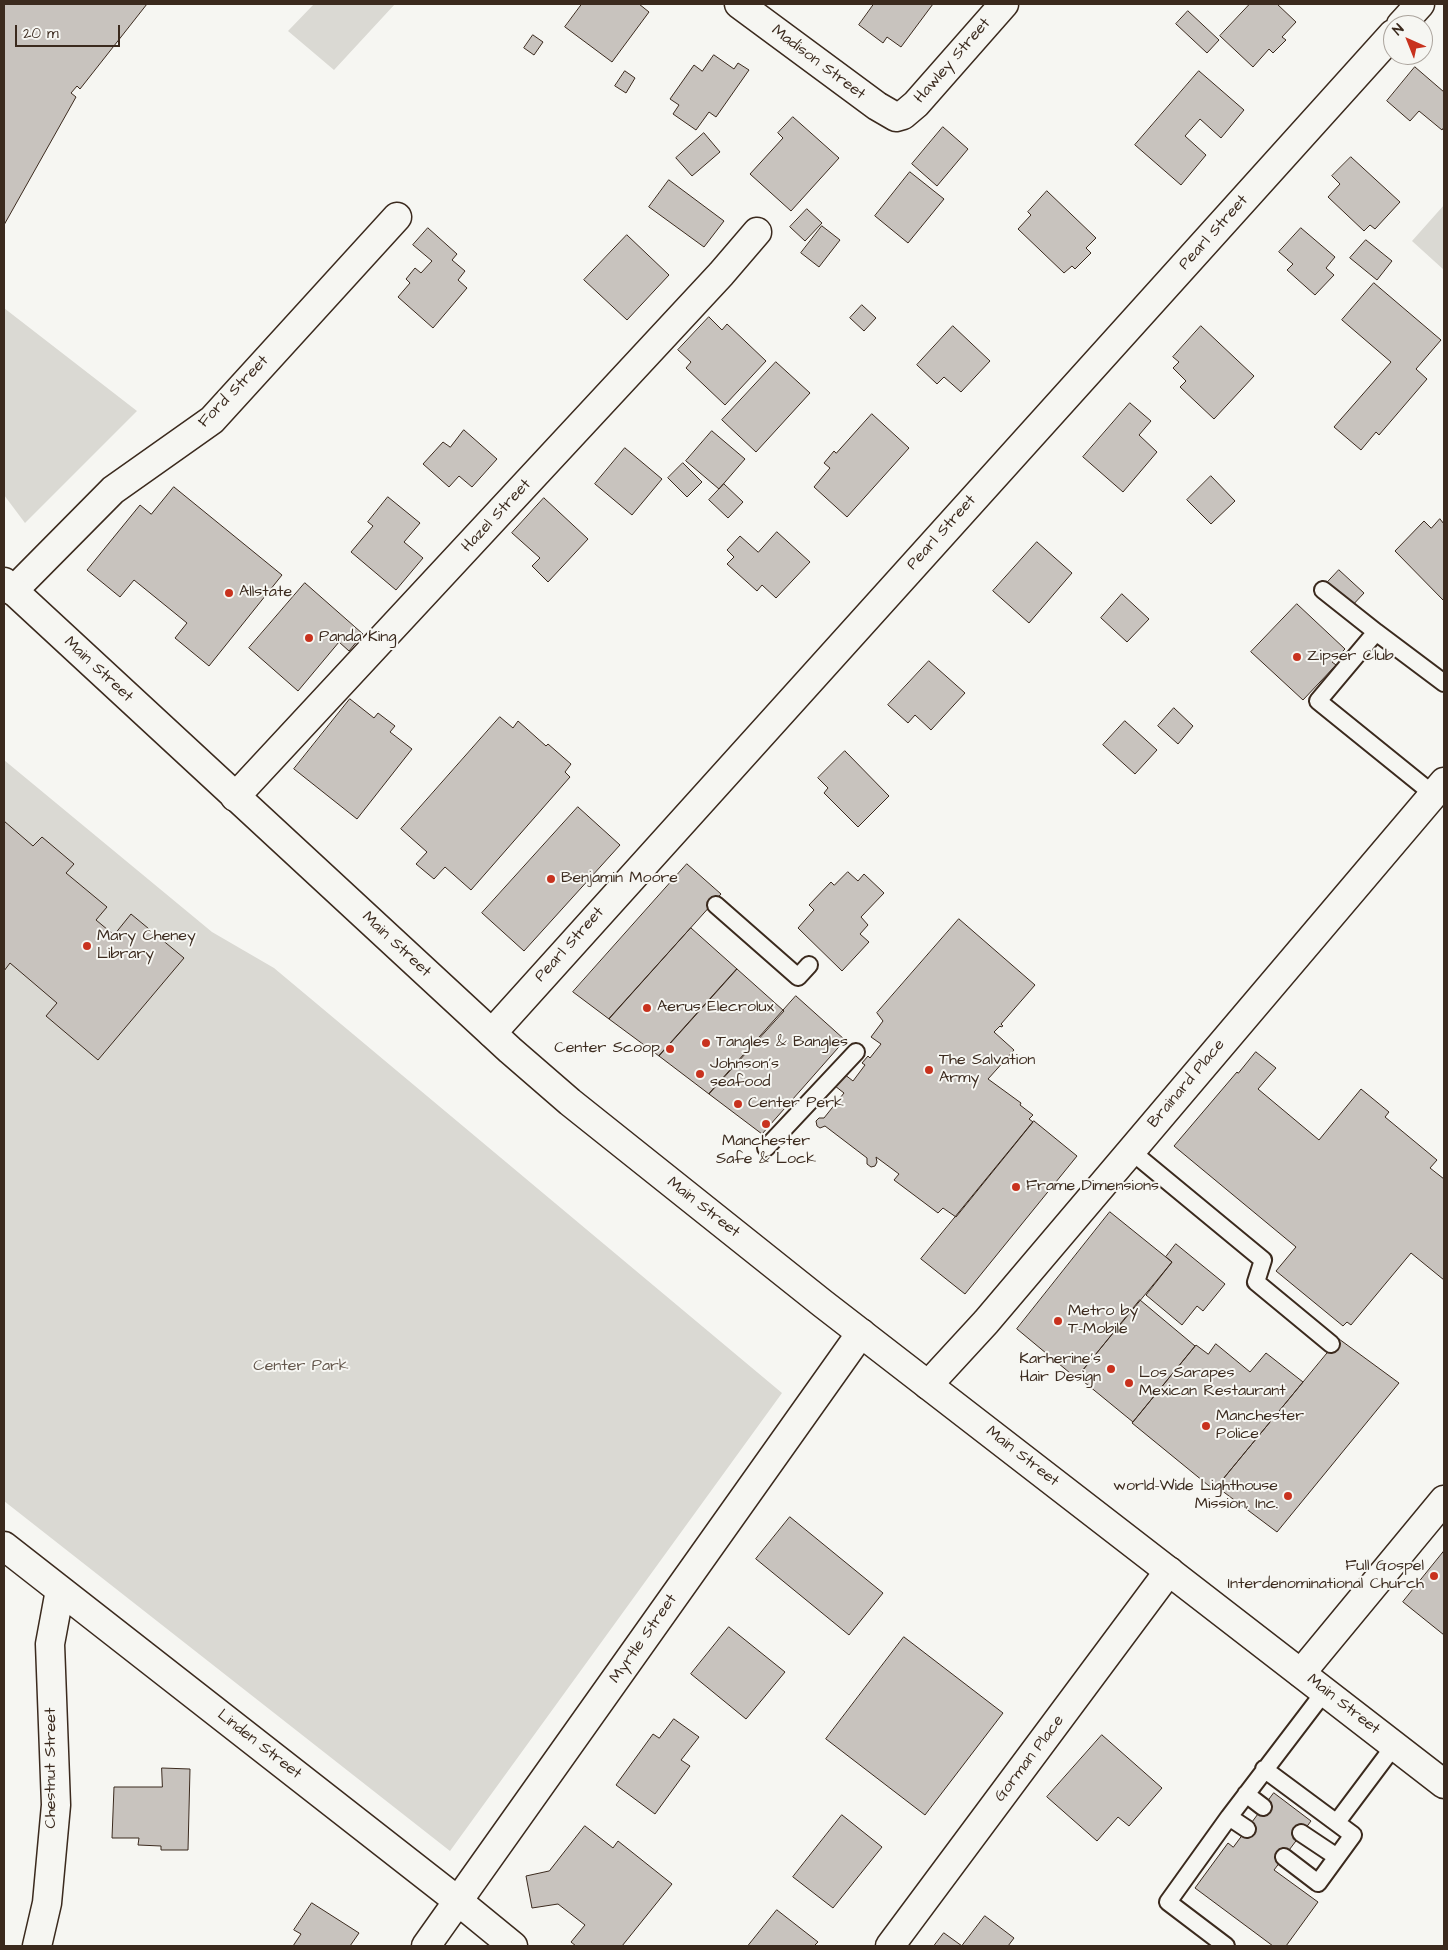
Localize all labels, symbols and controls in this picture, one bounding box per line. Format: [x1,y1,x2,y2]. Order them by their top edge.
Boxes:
scale bar [18,15,122,47]
street label: Hawley Street [911,15,995,107]
north arrow [1383,15,1433,65]
text: N [1388,20,1408,40]
street label: Madison Street [767,21,869,105]
text: 20 m [23,23,59,44]
street label: Pearl Street [1175,192,1253,274]
street label: Ford Street [195,352,273,432]
street label: Hazel Street [458,476,536,556]
street label: Pearl Street [903,492,981,574]
place label: Allstate [239,583,292,603]
marker: Allstate [223,587,235,599]
place label: Panda King [319,628,396,648]
marker: Panda King [303,632,315,644]
street label: Main Street [59,633,137,707]
place label: Zipser Club [1307,647,1394,667]
marker: Zipser Club [1291,651,1303,663]
place label: Benjamin Moore [561,869,678,889]
marker: Benjamin Moore [545,873,557,885]
street label: Pearl Street [531,904,609,986]
street label: Main Street [357,908,435,982]
place label: Mary Cheney Library [97,927,196,965]
marker: Mary Cheney Library [81,940,93,952]
place label: Aerus Elecrolux [657,998,774,1018]
marker: Aerus Elecrolux [641,1002,653,1014]
place label: Tangles & Bangles [716,1033,848,1053]
street label: Brainard Place [1144,1036,1230,1132]
marker: Tangles & Bangles [700,1037,712,1049]
place label: Center Scoop [554,1039,660,1059]
marker: Center Scoop [664,1043,676,1055]
place label: The Salvation Army [939,1051,1035,1089]
place label: Johnson's seafood [710,1055,779,1093]
marker: The Salvation Army [923,1064,935,1076]
marker: Johnson's seafood [694,1068,706,1080]
place label: Center Perk [748,1094,844,1114]
marker: Center Perk [732,1098,744,1110]
marker: Manchester Safe & Lock [760,1118,772,1130]
place label: Manchester Safe & Lock [716,1132,816,1170]
street label: Main Street [663,1173,743,1243]
place label: Frame Dimensions [1026,1177,1159,1197]
marker: Frame Dimensions [1010,1181,1022,1193]
place label: Metro by T-Mobile [1068,1302,1138,1340]
marker: Metro by T-Mobile [1052,1315,1064,1327]
place label: Karherine's Hair Design [1019,1350,1101,1388]
park label: Center Park [253,1357,349,1377]
marker: Karherine's Hair Design [1105,1363,1117,1375]
place label: Los Sarapes Mexican Restaurant [1139,1364,1286,1402]
marker: Los Sarapes Mexican Restaurant [1123,1377,1135,1389]
place label: Manchester Police [1216,1407,1304,1445]
marker: Manchester Police [1200,1420,1212,1432]
street label: Main Street [982,1422,1062,1492]
place label: world-Wide Lighthouse Mission, Inc. [1113,1477,1278,1515]
marker: world-Wide Lighthouse Mission, Inc. [1282,1490,1294,1502]
place label: Full Gospel Interdenominational Church [1228,1557,1424,1595]
marker: Full Gospel Interdenominational Church [1428,1570,1440,1582]
street label: Myrtle Street [606,1591,682,1687]
street label: Main Street [1303,1670,1383,1740]
street label: Linden Street [213,1706,305,1784]
street label: Chestnut Street [42,1708,62,1828]
street label: Gorman Place [991,1712,1069,1806]

